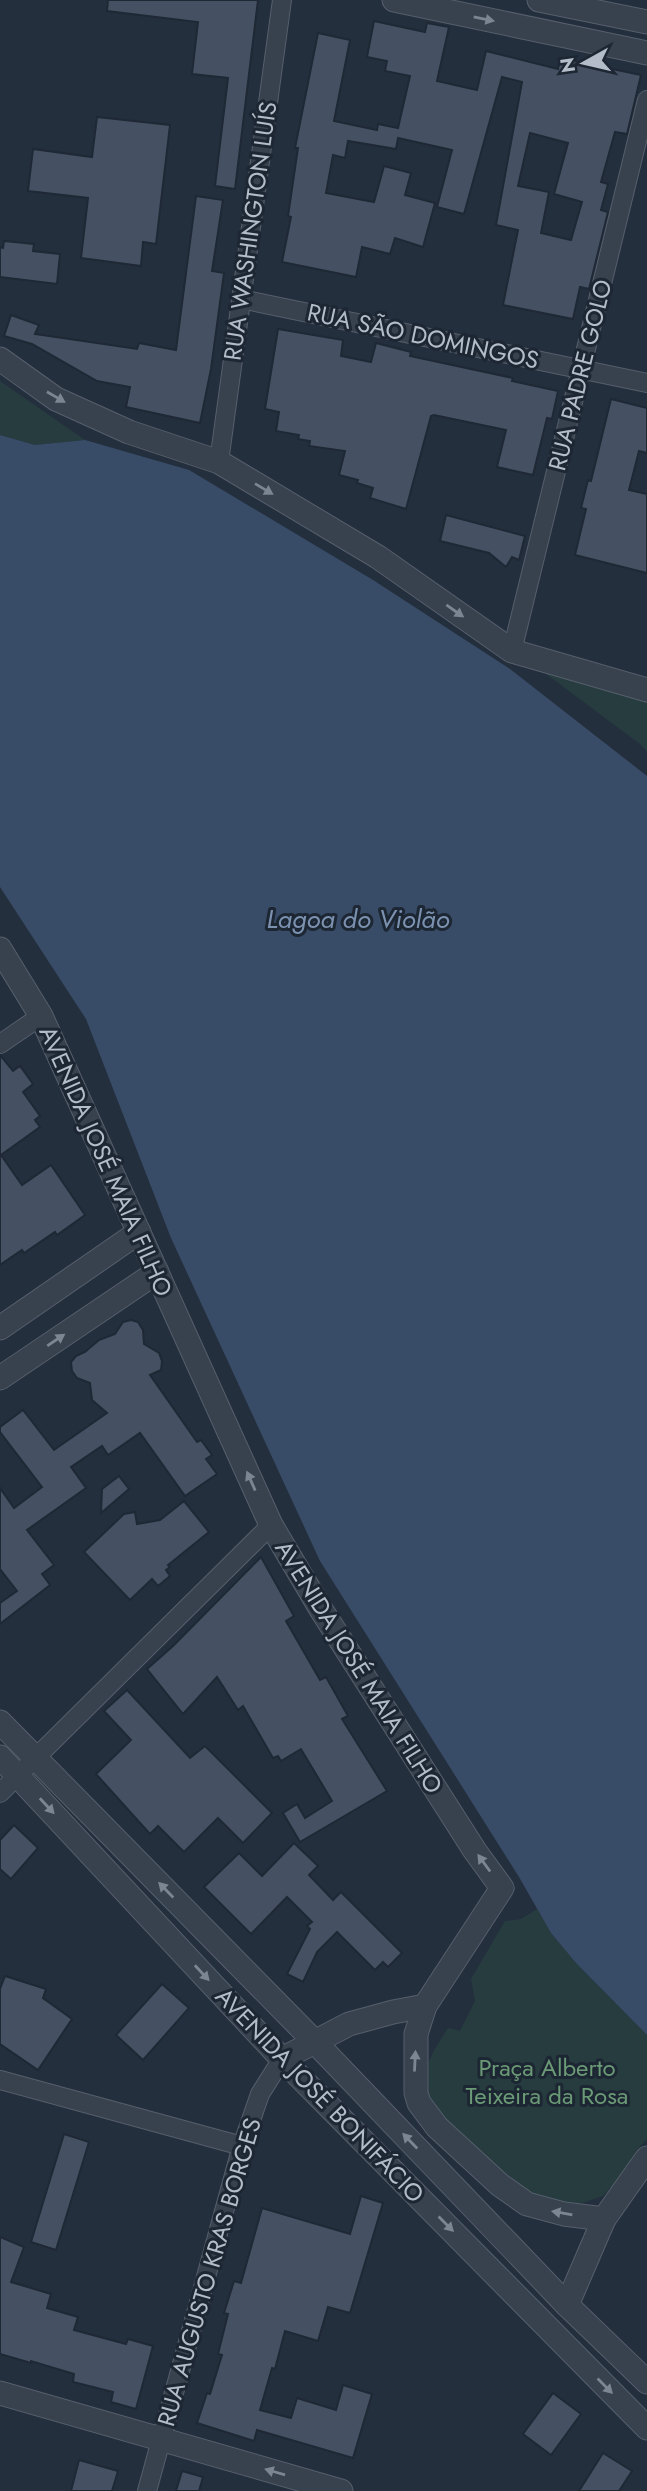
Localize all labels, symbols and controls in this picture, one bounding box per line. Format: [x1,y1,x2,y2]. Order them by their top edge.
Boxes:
one-way arrow [473,13,495,24]
north arrow [549,28,619,98]
text: N [553,56,582,75]
street label: RUA WASHINGTON LUÍS [215,99,285,363]
street label: RUA PADRE GOLO [539,276,621,474]
street label: RUA SÃO DOMINGOS [304,294,542,378]
one-way arrow [47,391,66,404]
one-way arrow [254,482,273,495]
one-way arrow [446,604,464,618]
water label: Lagoa do Violão [266,900,450,938]
street label: AVENIDA JOSÉ MAIA FILHO [30,1020,182,1302]
one-way arrow [47,1334,66,1347]
one-way arrow [245,1471,257,1491]
street label: AVENIDA JOSÉ MAIA FILHO [267,1534,451,1800]
one-way arrow [39,1797,55,1815]
one-way arrow [477,1854,491,1872]
one-way arrow [157,1882,174,1899]
one-way arrow [194,1964,210,1982]
street label: AVENIDA JOSÉ BONIFÁCIO [208,1979,432,2211]
one-way arrow [410,2049,421,2071]
park label: Praça Alberto Teixeira da Rosa [466,2050,628,2113]
street label: RUA AUGUSTO KRAS BORGES [148,2114,270,2430]
one-way arrow [403,2133,419,2150]
one-way arrow [551,2207,573,2218]
one-way arrow [437,2215,453,2232]
one-way arrow [597,2377,613,2394]
one-way arrow [264,2466,286,2477]

